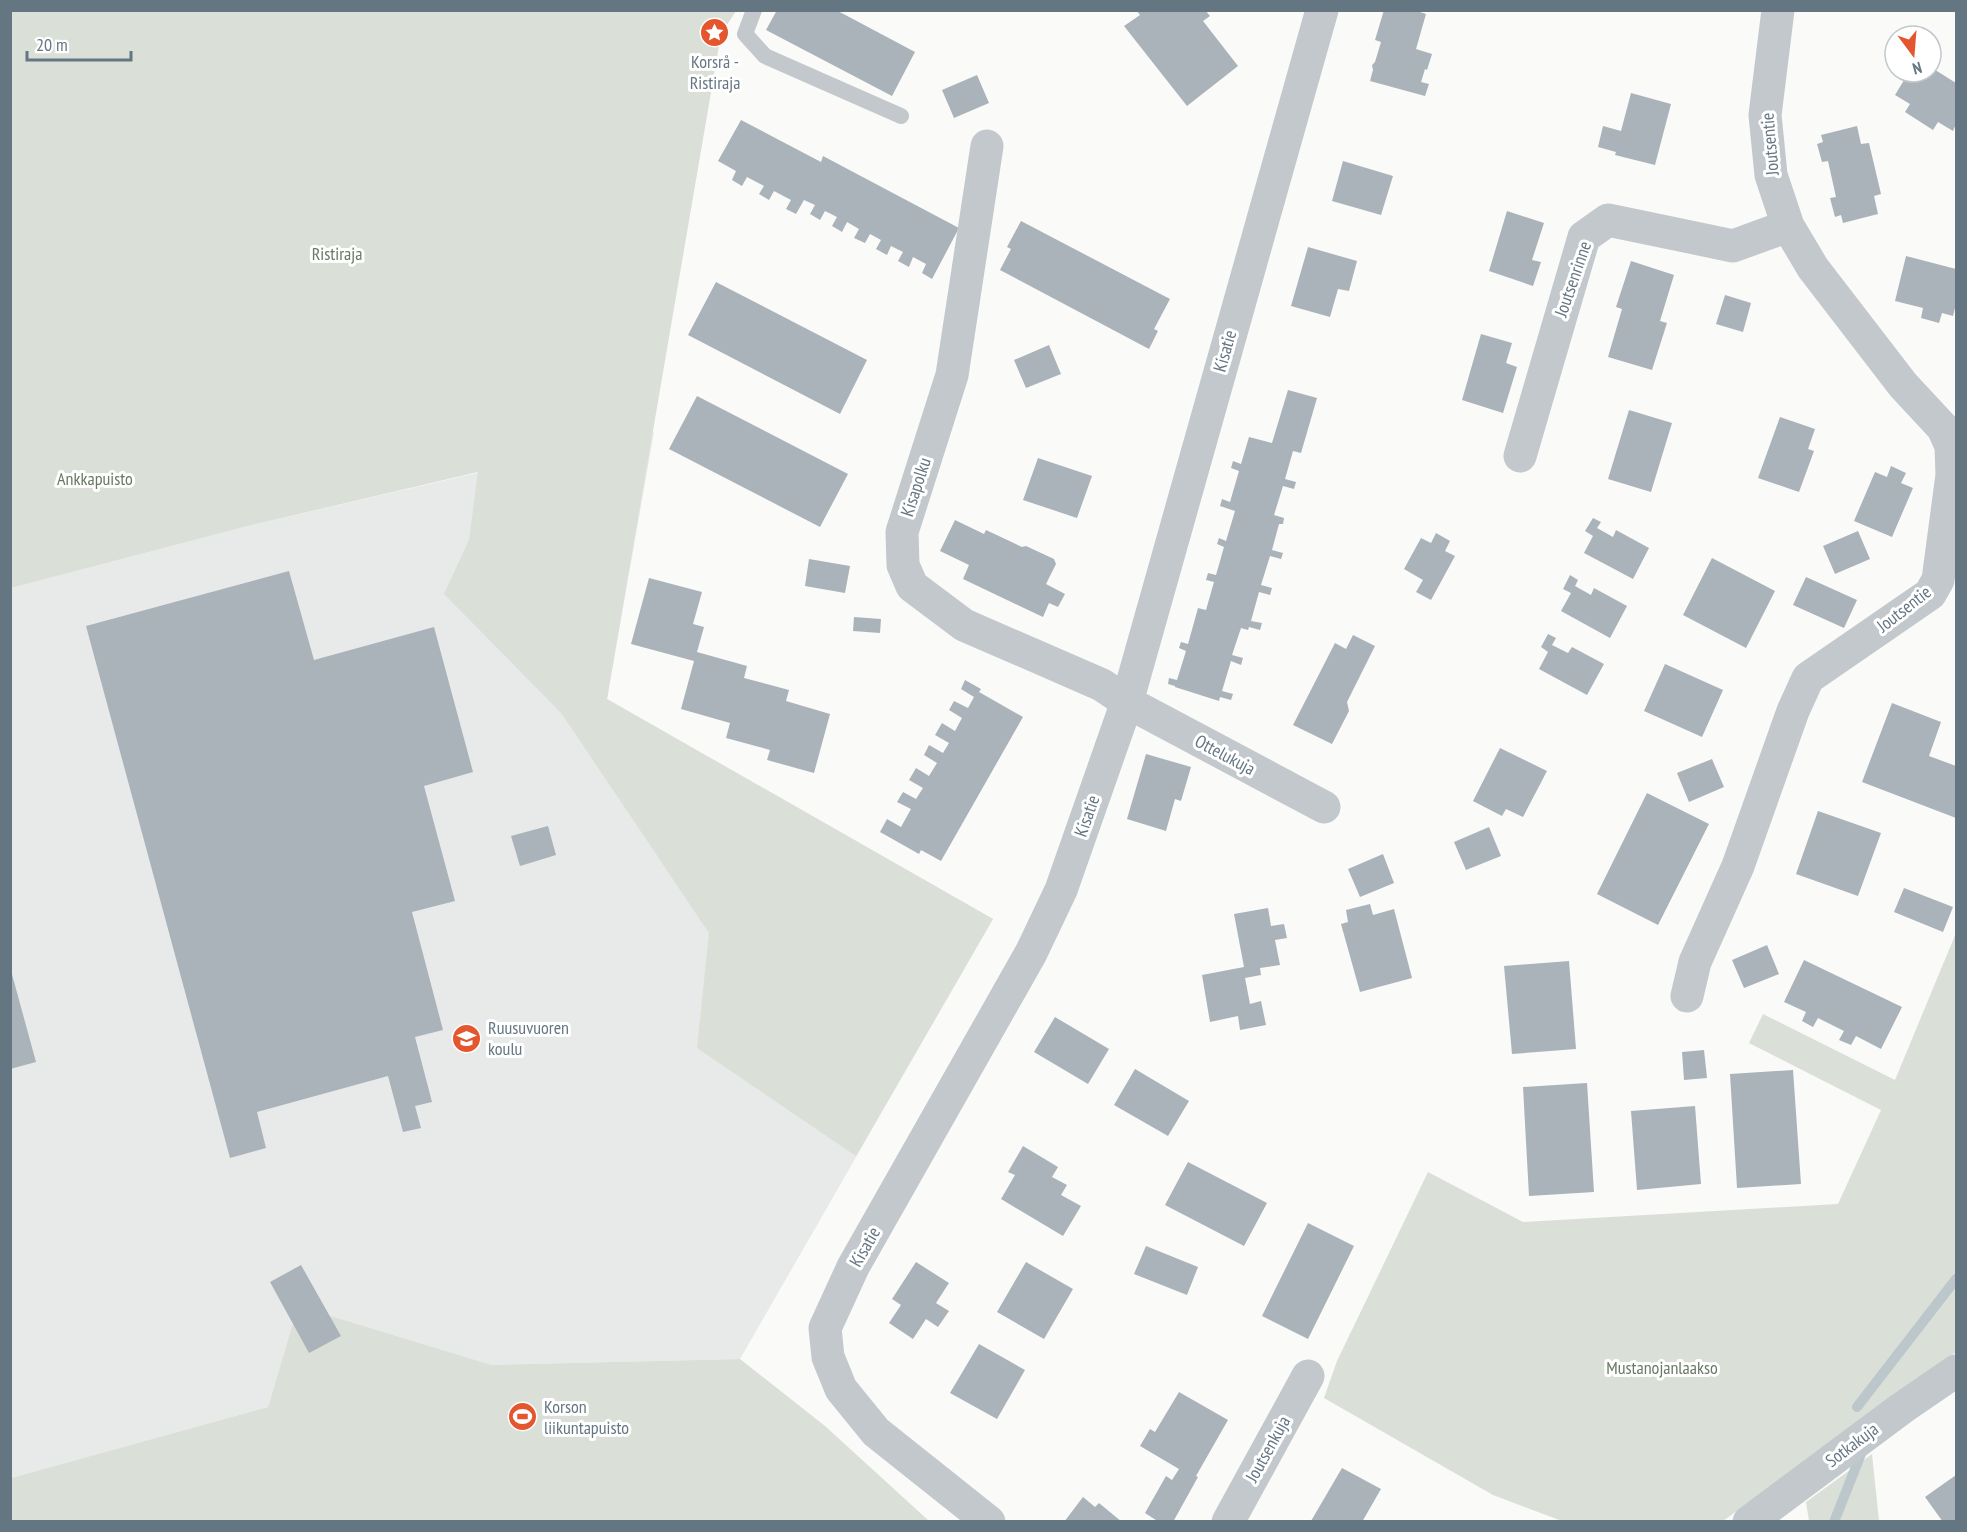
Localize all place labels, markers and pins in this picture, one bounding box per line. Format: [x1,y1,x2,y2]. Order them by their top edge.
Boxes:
place icon: Korsrå - Ristiraja [699,17,731,49]
place label: Korsrå - Ristiraja [690,50,740,94]
place label: Ruusuvuoren koulu [488,1016,569,1060]
school or university icon: Ruusuvuoren koulu [451,1022,483,1054]
place label: Korson liikuntapuisto [544,1395,629,1439]
sports icon: Korson liikuntapuisto [507,1401,539,1433]

